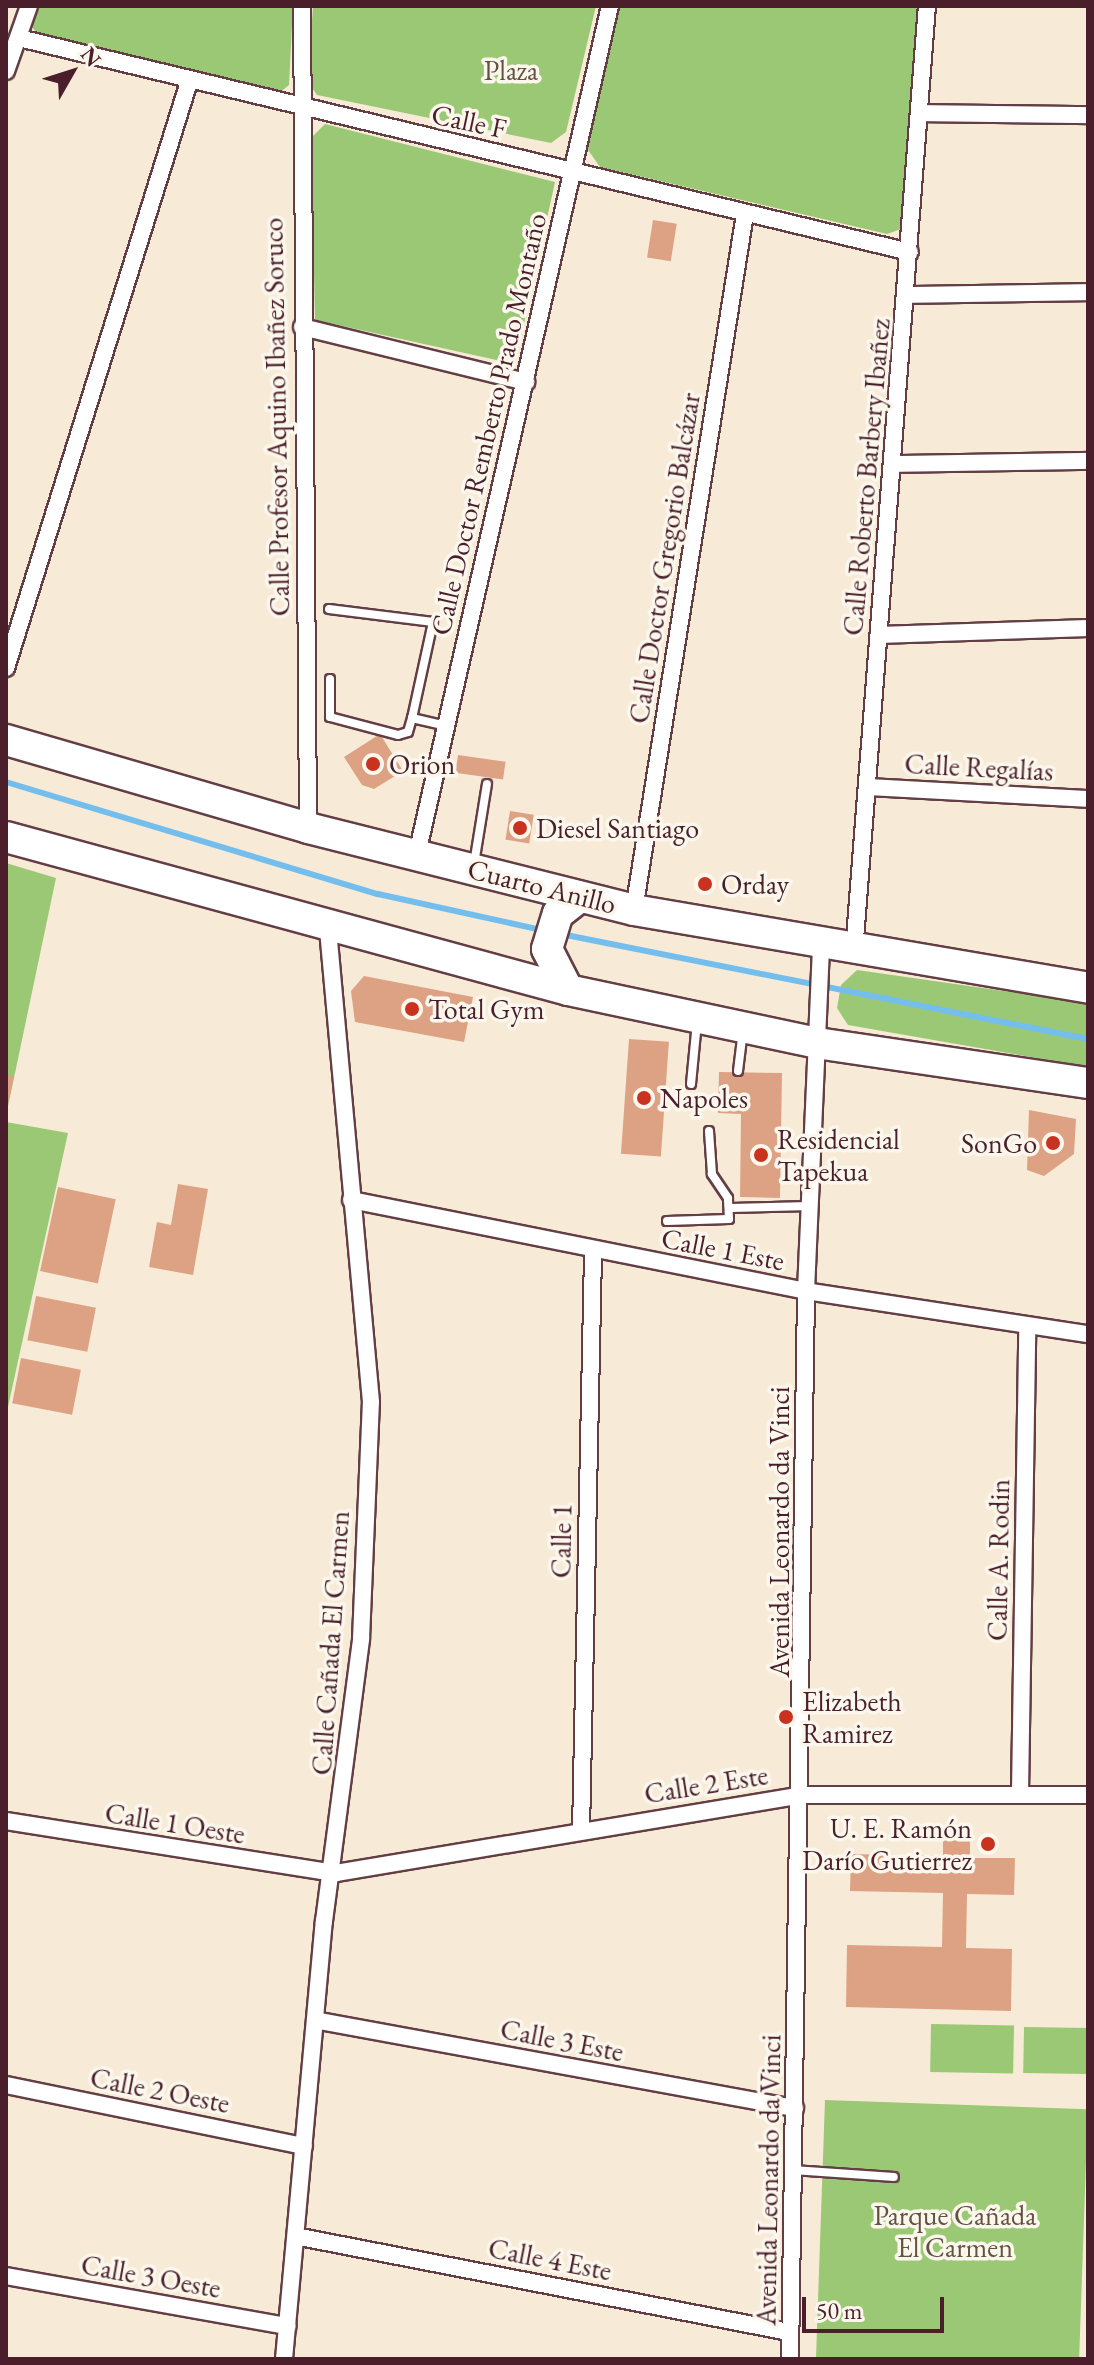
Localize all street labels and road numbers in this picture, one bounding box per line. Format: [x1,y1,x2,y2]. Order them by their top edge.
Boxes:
street label: Calle F [429,97,509,145]
street label: Calle Doctor Remberto Prado Montaño [423,210,553,638]
street label: Calle Profesor Aquino Ibañez Soruco [256,217,296,617]
street label: Calle Roberto Barbery Ibañez [835,317,897,637]
street label: Calle Doctor Gregorio Balcázar [621,390,707,726]
street label: Calle Regalías [904,746,1054,788]
street label: Cuarto Anillo [464,851,620,921]
street label: Calle 1 Este [659,1221,787,1277]
street label: Avenida Leonardo da Vinci [762,1386,796,1678]
street label: Calle A. Rodin [980,1479,1016,1641]
street label: Calle 1 [544,1503,578,1579]
street label: Calle Cañada El Carmen [304,1510,356,1776]
street label: Calle 2 Este [642,1758,770,1810]
street label: Calle 1 Oeste [103,1795,247,1851]
street label: Calle 3 Este [498,2012,626,2068]
street label: Avenida Leonardo da Vinci [749,2034,787,2326]
street label: Calle 2 Oeste [88,2060,232,2120]
street label: Calle 4 Este [486,2231,614,2287]
street label: Calle 3 Oeste [79,2247,223,2305]

